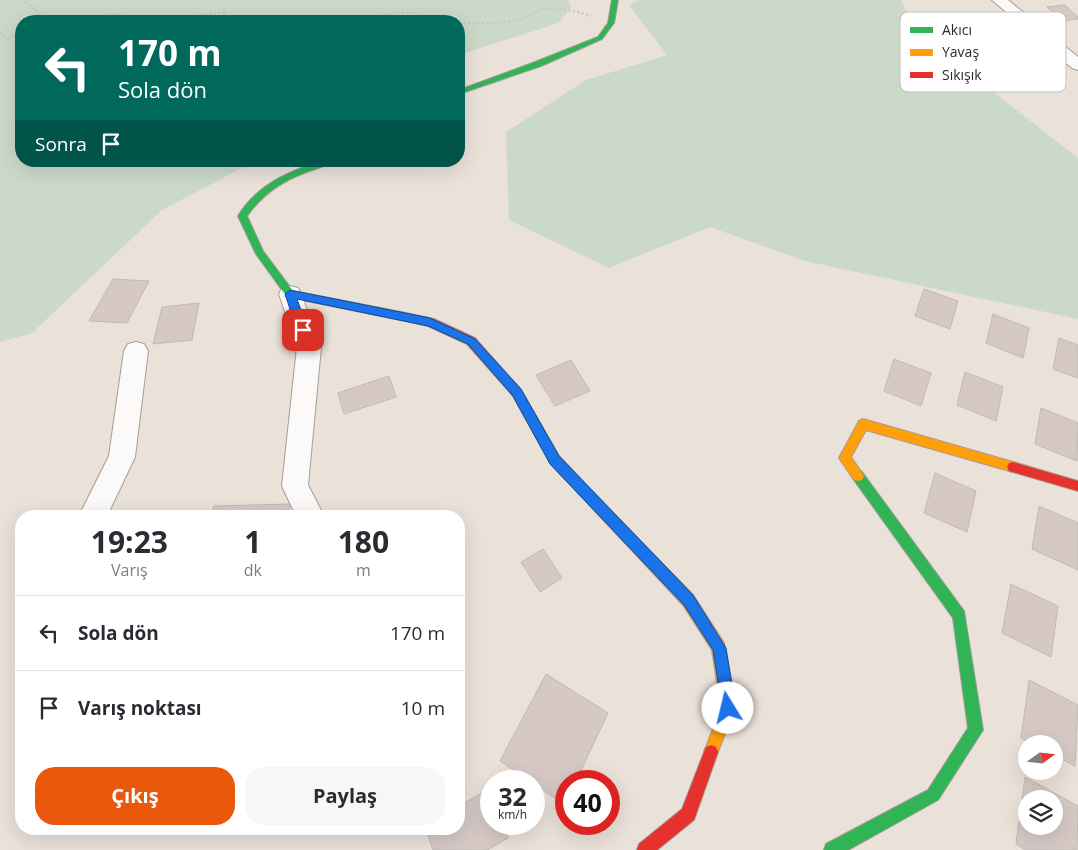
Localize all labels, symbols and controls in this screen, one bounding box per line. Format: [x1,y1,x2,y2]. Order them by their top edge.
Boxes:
legend [900,12,1066,92]
text: Akıcı [942,20,972,39]
text: 170 m [118,29,222,76]
icon: left [35,35,100,100]
text: Yavaş [942,42,979,61]
text: Sıkışık [942,65,982,84]
text: Sola dön [118,74,207,104]
icon: arrive [97,130,125,158]
text: Sonra [35,131,87,157]
pin [282,309,324,351]
icon: arrive [289,316,317,344]
text: 19:23 [91,521,168,562]
text: 1 [244,521,261,562]
text: 180 [338,521,389,562]
text: Varış [111,559,148,581]
text: dk [244,559,262,581]
text: m [356,559,371,581]
icon: left [35,619,63,647]
text: Sola dön [78,620,159,646]
text: 170 m [390,620,445,646]
position arrow [701,681,753,733]
icon: arrive [35,694,63,722]
text: Varış noktası [78,695,202,721]
text: 10 m [401,695,445,721]
north arrow [1018,735,1062,780]
map controls [1018,735,1063,835]
button: Çıkış [35,767,235,825]
button: Paylaş [245,767,445,825]
speed limit sign: 40 [555,770,620,835]
text: 32 [498,779,527,813]
button: layers [1018,790,1063,835]
text: km/h [498,806,527,823]

